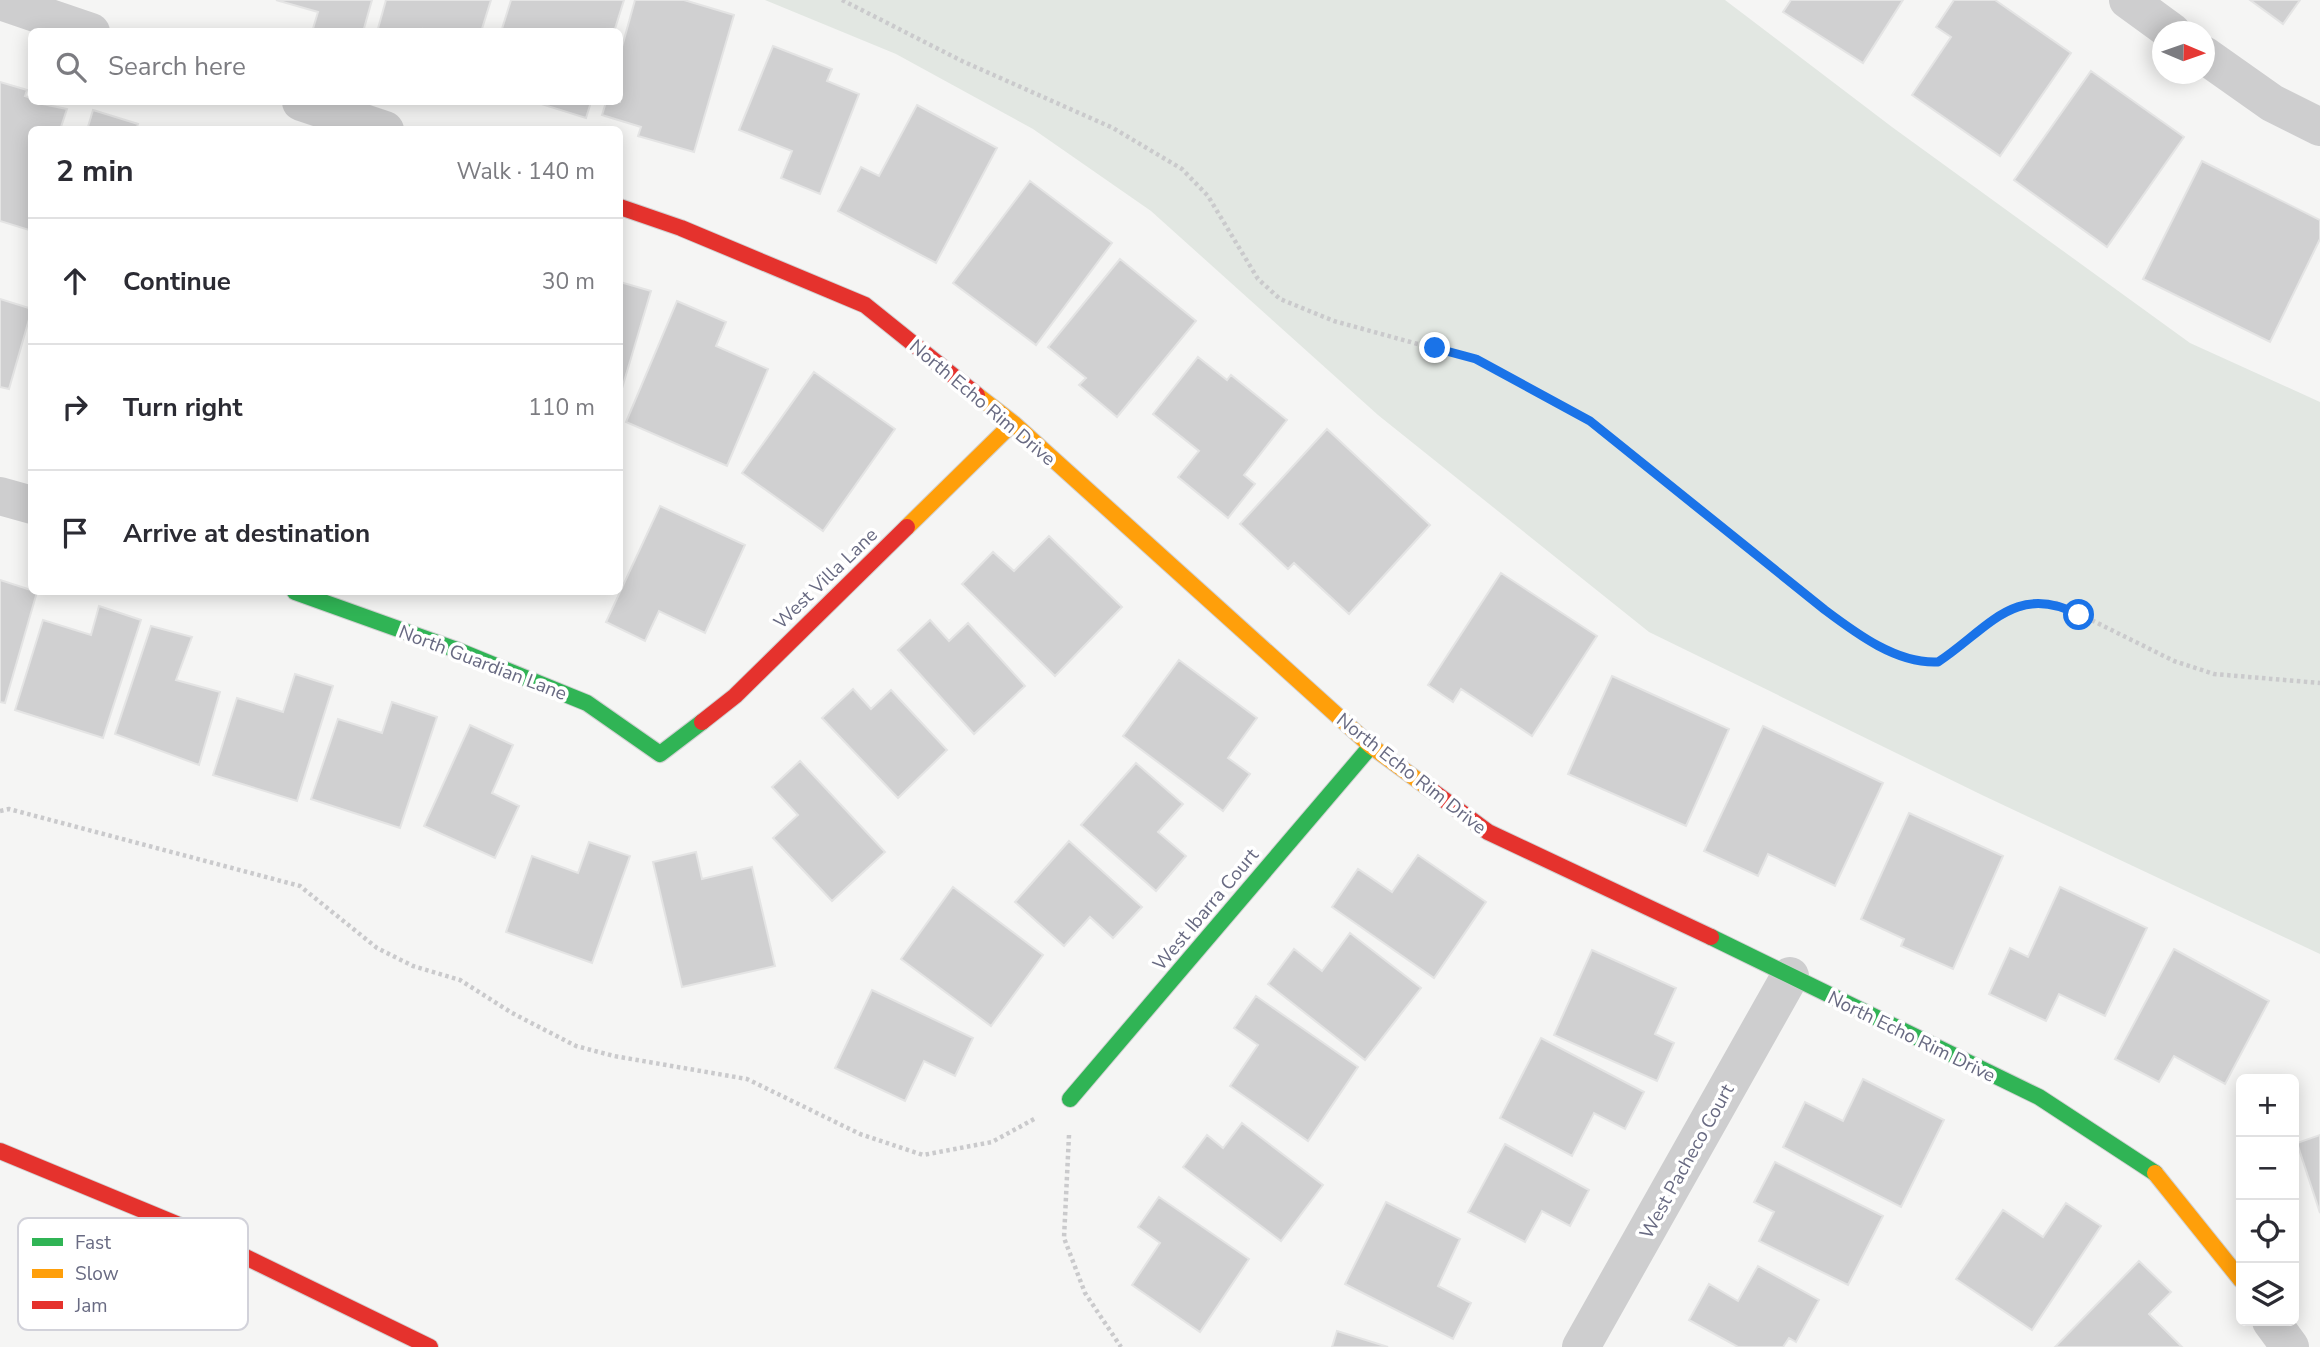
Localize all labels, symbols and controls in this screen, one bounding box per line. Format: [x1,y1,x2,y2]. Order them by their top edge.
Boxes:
north arrow [2152,21,2215,84]
search box [28,28,623,105]
icon: search [52,48,90,86]
text: Search here [108,49,246,84]
text: 2 min [56,151,134,192]
text: Walk · 140 m [456,156,595,187]
icon: ahead [56,262,94,300]
text: Continue [123,264,231,299]
text: 30 m [542,266,595,297]
route end [1419,332,1450,363]
street label: North Echo Rim Drive [904,334,1061,472]
icon: right [56,388,94,426]
text: Turn right [123,390,242,425]
text: 110 m [528,392,595,423]
icon: arrive [56,514,94,552]
text: Arrive at destination [123,516,370,551]
street label: West Villa Lane [768,522,883,635]
route start [2063,599,2094,630]
street label: North Guardian Lane [395,619,570,707]
street label: North Echo Rim Drive [1331,707,1492,841]
street label: West Ibarra Court [1147,843,1265,976]
street label: North Echo Rim Drive [1823,985,2000,1089]
map controls [2236,1074,2299,1326]
button: + [2236,1074,2299,1137]
street label: West Pacheco Court [1634,1079,1740,1244]
button: − [2236,1137,2299,1200]
button: locate [2236,1200,2299,1263]
legend [18,1218,248,1330]
text: Fast [75,1230,111,1256]
text: Slow [75,1261,119,1287]
button: layers [2236,1263,2299,1326]
text: Jam [74,1293,108,1319]

